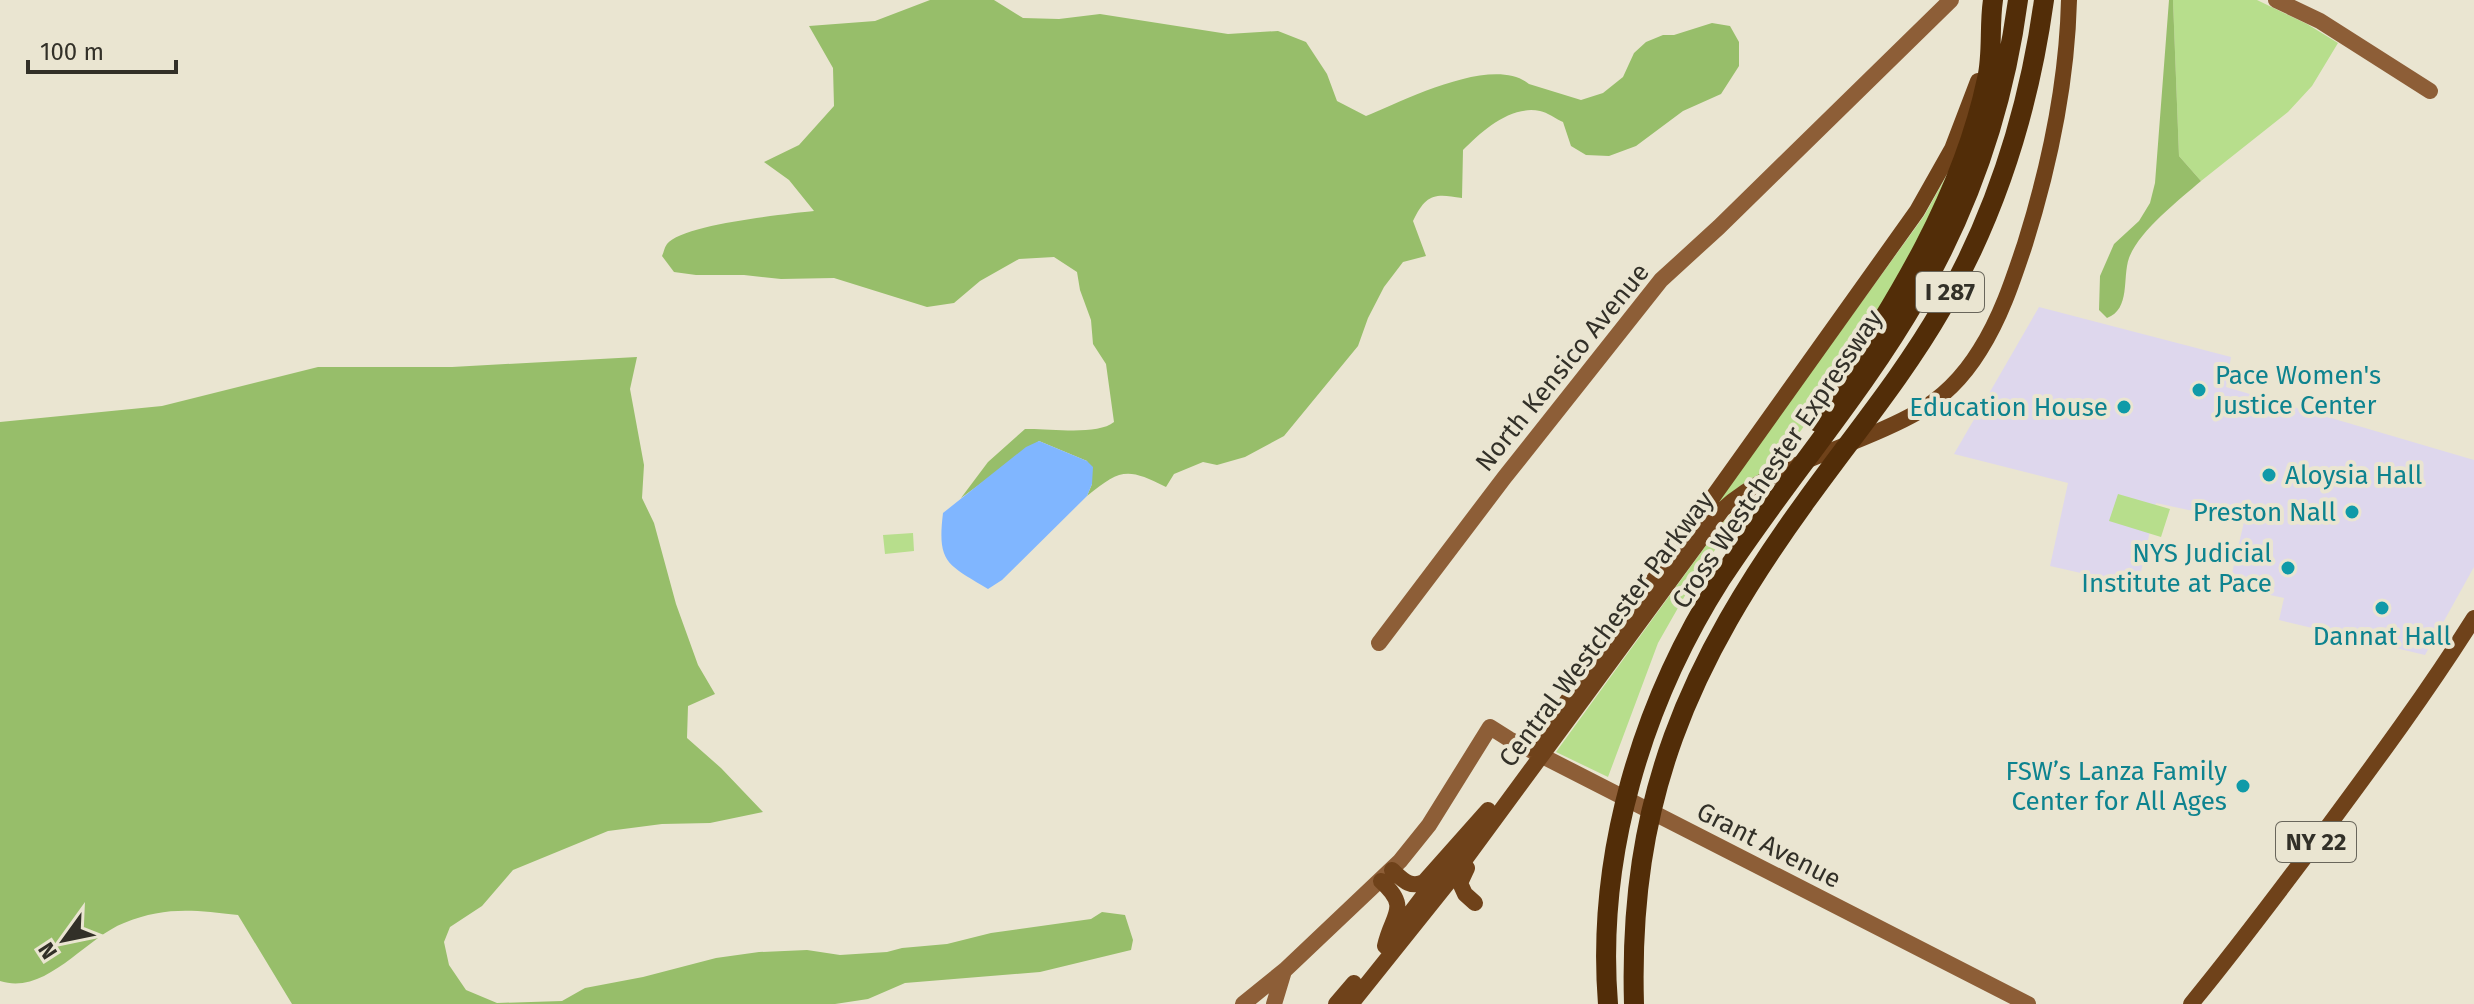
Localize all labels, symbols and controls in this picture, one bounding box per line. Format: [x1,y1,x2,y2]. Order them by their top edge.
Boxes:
scale bar [28,24,176,74]
text: 100 m [40,38,104,66]
street label: North Kensico Avenue [1469,257,1656,478]
road number: I 287 [1916,272,1984,312]
street label: Cross Westchester Expressway [1666,304,1889,615]
place label: Pace Women's Justice Center [2215,360,2381,421]
marker: Pace Women's Justice Center [2190,381,2208,399]
place label: Education House [1909,392,2108,423]
marker: Education House [2115,398,2133,416]
place label: Aloysia Hall [2285,460,2423,491]
marker: Aloysia Hall [2260,466,2278,484]
street label: Central Westchester Parkway [1493,485,1720,773]
place label: Preston Nall [2193,497,2336,528]
marker: Preston Nall [2343,503,2361,521]
place label: NYS Judicial Institute at Pace [2081,538,2272,599]
marker: NYS Judicial Institute at Pace [2279,559,2297,577]
marker: Dannat Hall [2373,599,2391,617]
place label: Dannat Hall [2313,621,2452,652]
place label: FSW’s Lanza Family Center for All Ages [2005,756,2227,817]
marker: FSW’s Lanza Family Center for All Ages [2234,777,2252,795]
street label: Grant Avenue [1692,796,1846,895]
road number: NY 22 [2276,822,2356,862]
north arrow [24,900,104,980]
text: N [32,937,63,964]

